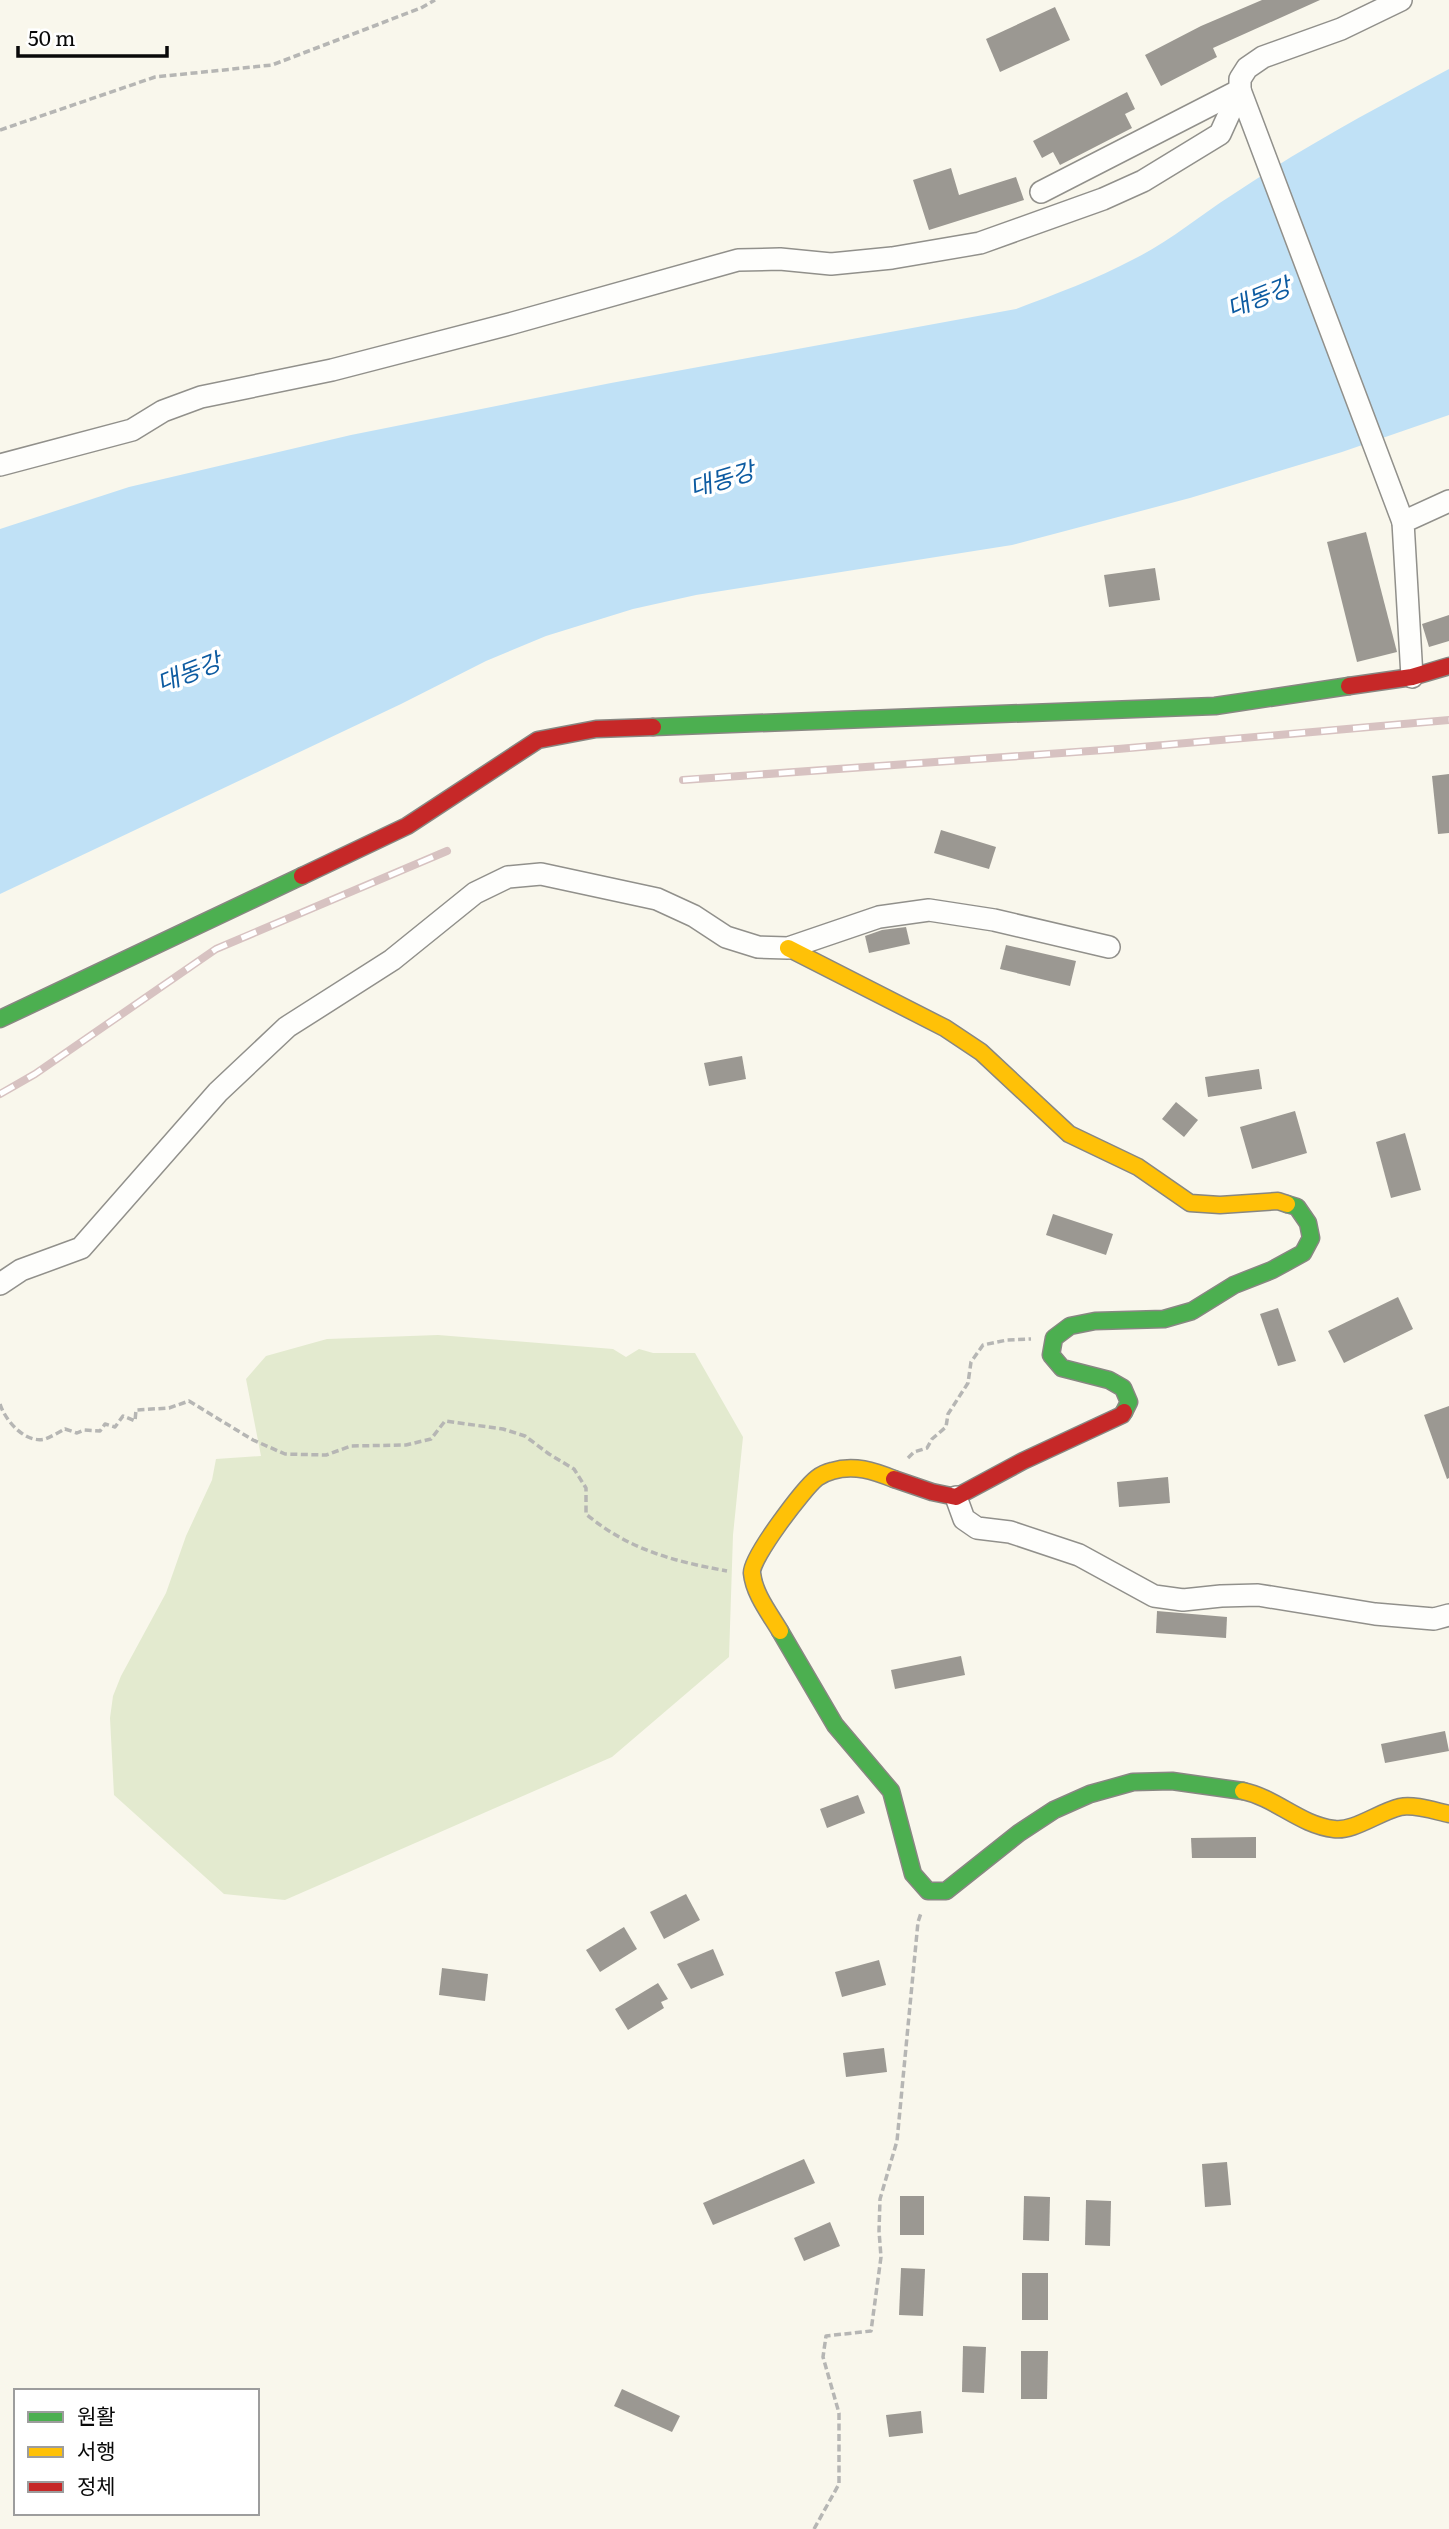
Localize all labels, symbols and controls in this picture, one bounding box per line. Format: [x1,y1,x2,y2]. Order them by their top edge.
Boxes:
scale bar [18,14,166,58]
text: 50 m [28,21,75,52]
water label: 대동강 [1221,266,1298,324]
water label: 대동강 [684,450,761,504]
water label: 대동강 [151,641,228,699]
legend [14,2389,259,2515]
text: 원활 [77,2399,116,2430]
text: 서행 [77,2434,116,2465]
text: 정체 [77,2469,116,2500]

